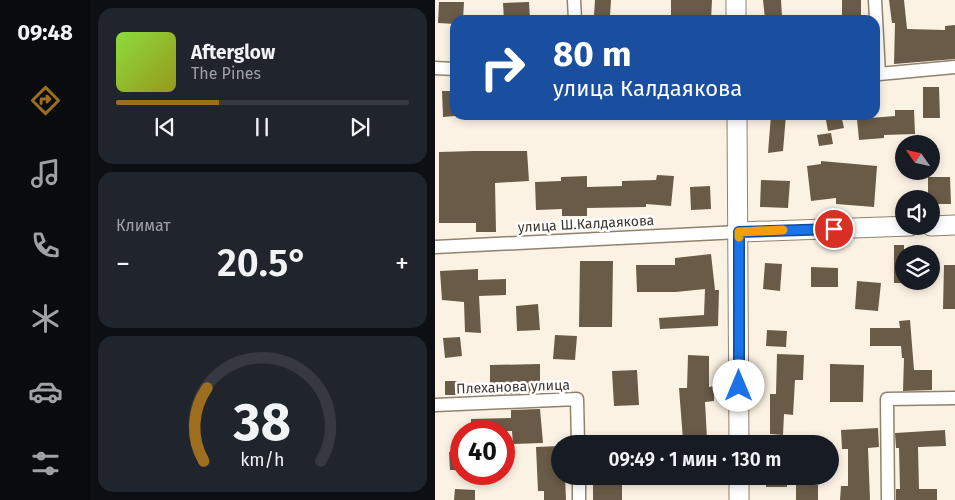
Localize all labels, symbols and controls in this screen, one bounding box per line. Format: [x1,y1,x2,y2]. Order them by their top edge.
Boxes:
text: 09:48 [17,19,73,46]
text: 80 m [553,33,632,75]
icon: right [470,35,535,100]
text: Afterglow [191,41,275,64]
text: The Pines [191,64,261,83]
text: улица Калдаякова [553,75,742,102]
icon: directions [28,83,63,118]
icon: previous [151,113,179,141]
icon: pause [248,113,276,141]
icon: next [346,113,374,141]
north arrow [895,135,940,180]
map controls [895,135,940,290]
icon: music [28,156,63,191]
button: sound [895,190,940,235]
pin [813,208,855,250]
street label: улица Ш.Калдаякова [517,212,655,236]
icon: arrive [820,215,848,243]
text: Климат [116,216,171,235]
icon: phone [28,228,63,263]
text: 20.5° [217,240,308,286]
button: layers [895,245,940,290]
text: − [116,247,130,280]
text: + [395,247,409,280]
icon: climate [28,301,63,336]
position arrow [712,359,764,411]
icon: car [28,374,63,409]
street label: Плеханова улица [456,377,570,397]
text: 38 [233,391,291,454]
speed limit sign: 40 [450,420,515,485]
icon: filters [28,446,63,481]
text: 09:49 · 1 мин · 130 m [609,448,781,471]
text: km/h [240,449,285,471]

